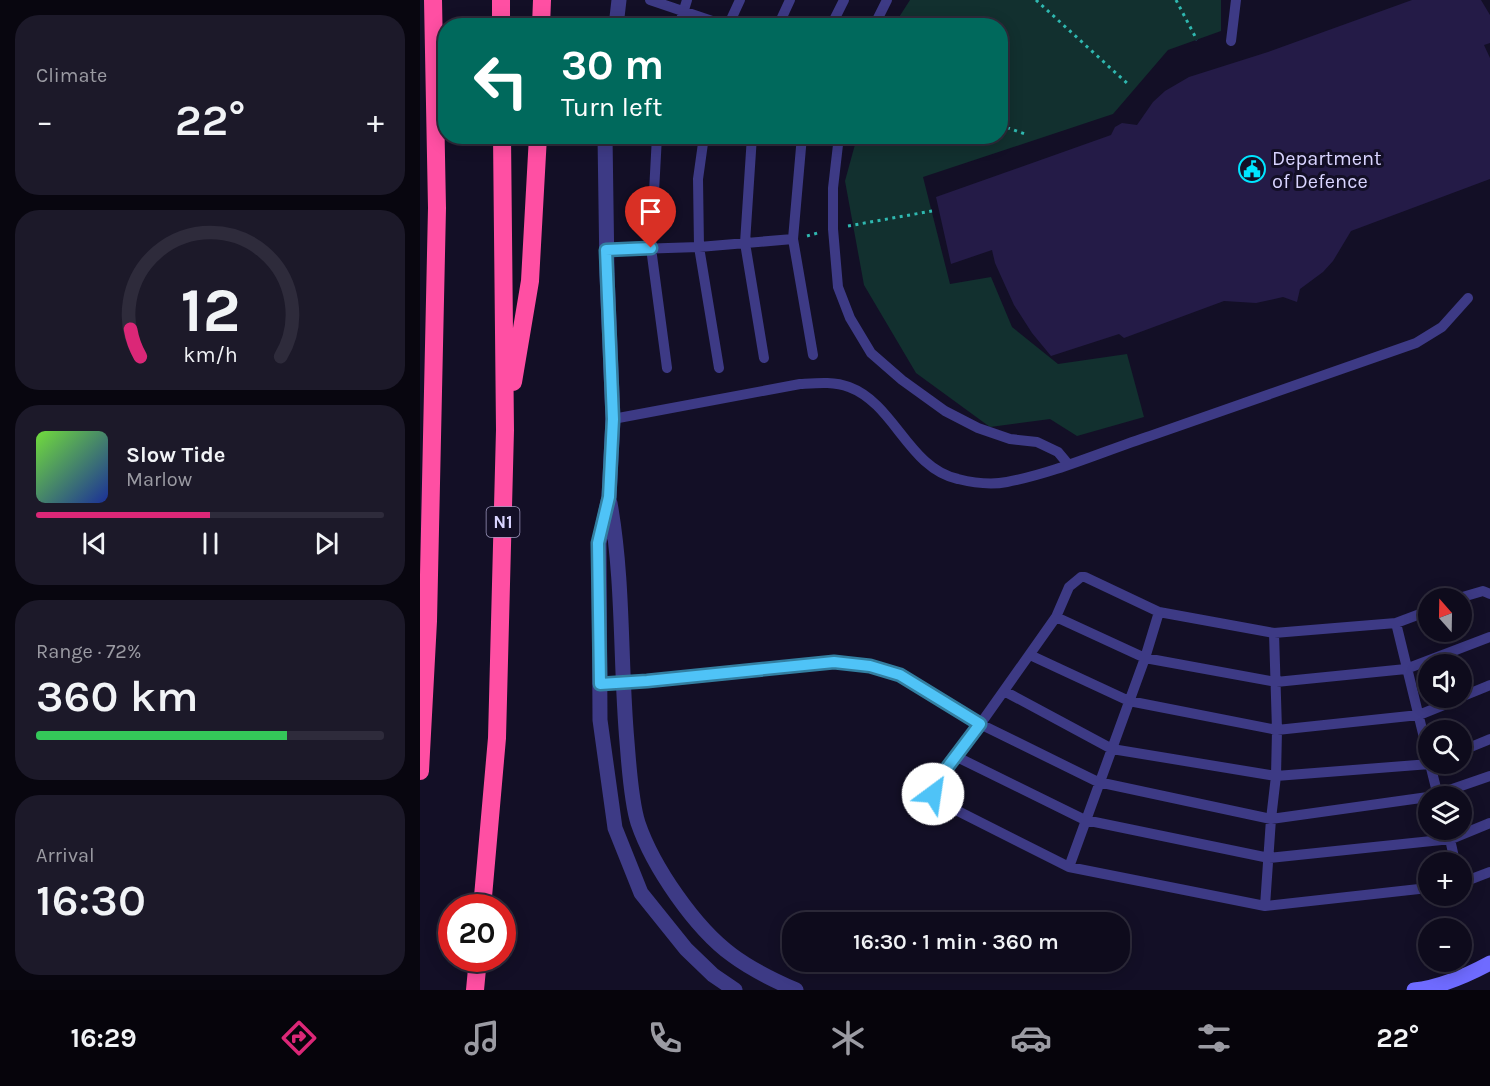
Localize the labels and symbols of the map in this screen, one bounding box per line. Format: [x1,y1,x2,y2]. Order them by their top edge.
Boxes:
place label: Department of Defence [1272,147,1382,193]
public building icon: Department of Defence [1237,154,1267,184]
pin [625,186,676,248]
road number: N1 [486,507,520,537]
north arrow [1418,588,1472,642]
position arrow [901,762,965,826]
speed limit sign: 20 [438,894,516,972]

